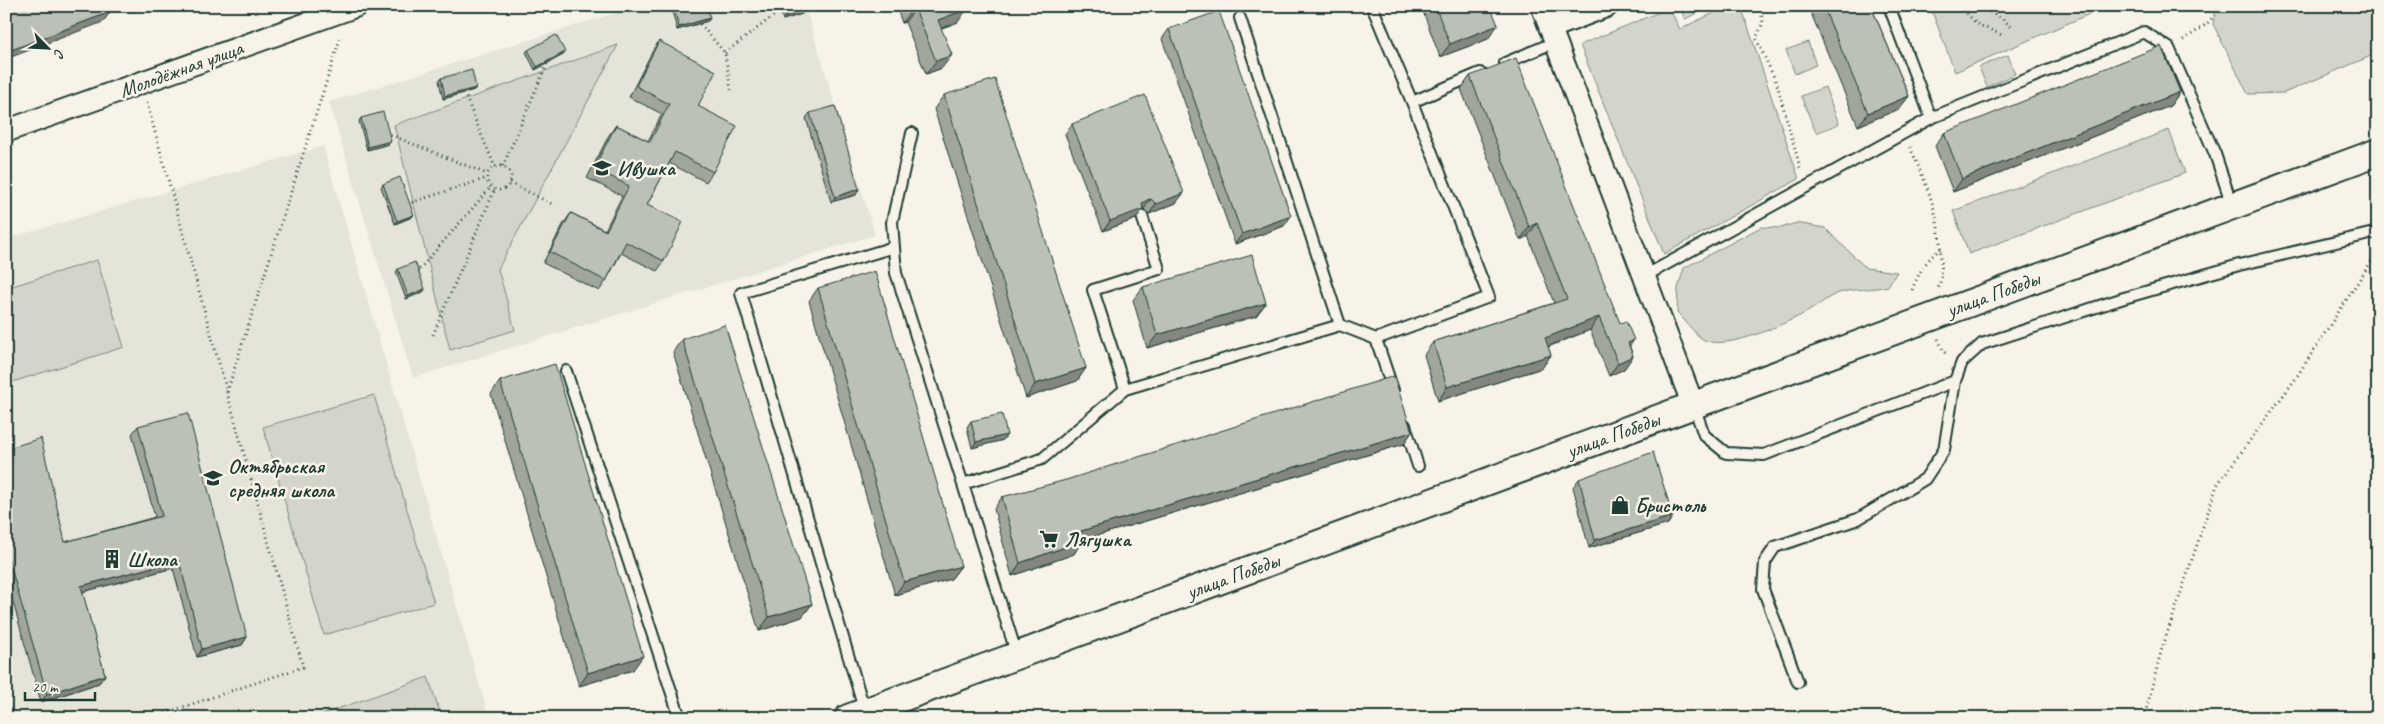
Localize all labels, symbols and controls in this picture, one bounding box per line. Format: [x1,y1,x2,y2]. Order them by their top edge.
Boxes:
north arrow [22,22,72,72]
street label: Молодёжная улица [116,34,248,103]
text: С [49,46,69,62]
place label: Ивушка [617,155,677,181]
school or university icon: Ивушка [591,157,613,179]
street label: улица Победы [1941,265,2045,323]
street label: улица Победы [1561,406,1665,464]
place label: Октябрьская средняя школа [228,453,336,503]
school or university icon: Октябрьская средняя школа [202,467,224,489]
place label: Бристоль [1635,492,1707,518]
shop icon: Бристоль [1609,494,1631,516]
place label: Лягушка [1064,526,1132,553]
supermarket icon: Лягушка [1038,528,1060,550]
place label: Школа [127,546,179,572]
street label: улица Победы [1181,547,1285,605]
building icon: Школа [101,548,123,570]
scale bar [25,669,95,701]
text: 20 m [32,678,59,697]

